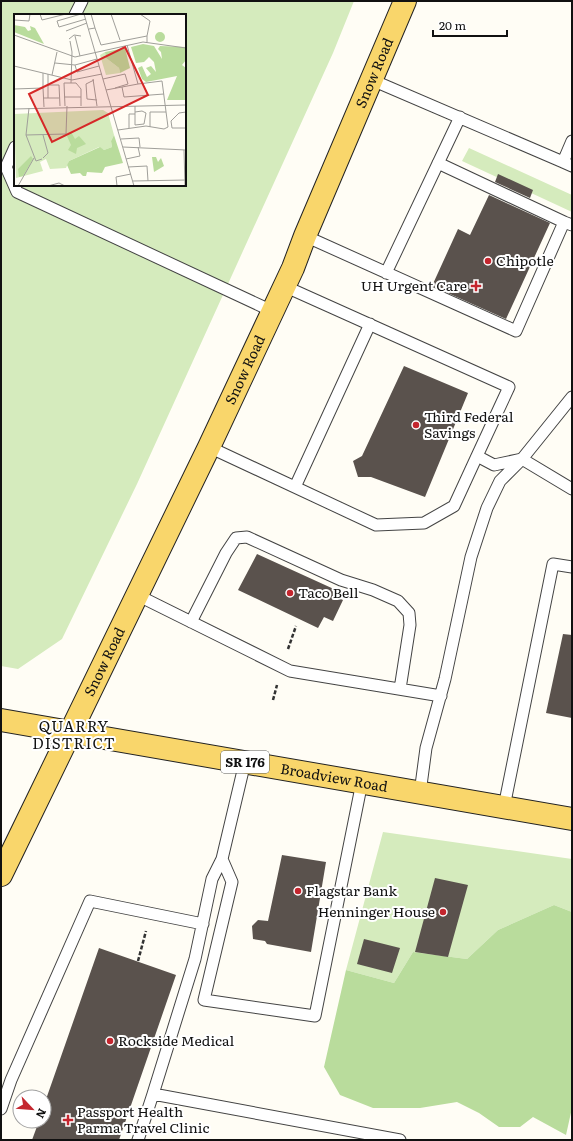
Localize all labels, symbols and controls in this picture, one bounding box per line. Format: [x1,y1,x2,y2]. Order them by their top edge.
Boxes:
scale bar [433,12,507,38]
inset map [14,14,186,186]
text: 20 m [439,16,466,34]
street label: Snow Road [350,34,397,111]
place label: Chipotle [496,250,554,270]
marker: Chipotle [483,256,493,266]
place label: UH Urgent Care [361,275,467,295]
marker: UH Urgent Care [470,280,482,292]
street label: Snow Road [219,331,269,407]
place label: Third Federal Savings [424,406,514,442]
marker: Third Federal Savings [411,420,421,430]
place label: Taco Bell [298,582,359,602]
marker: Taco Bell [285,588,295,598]
street label: Snow Road [78,623,129,699]
district label: QUARRY DISTRICT [32,714,116,754]
road number: SR 176 [221,751,269,773]
street label: Broadview Road [279,758,390,796]
place label: Flagstar Bank [306,880,398,900]
marker: Flagstar Bank [293,886,303,896]
place label: Henninger House [318,901,435,921]
marker: Henninger House [438,907,448,917]
place label: Rockside Medical [118,1030,235,1050]
marker: Rockside Medical [105,1036,115,1046]
north arrow [12,1089,52,1129]
place label: Passport Health Parma Travel Clinic [77,1101,209,1137]
text: N [33,1106,51,1121]
marker: Passport Health Parma Travel Clinic [62,1114,74,1126]

